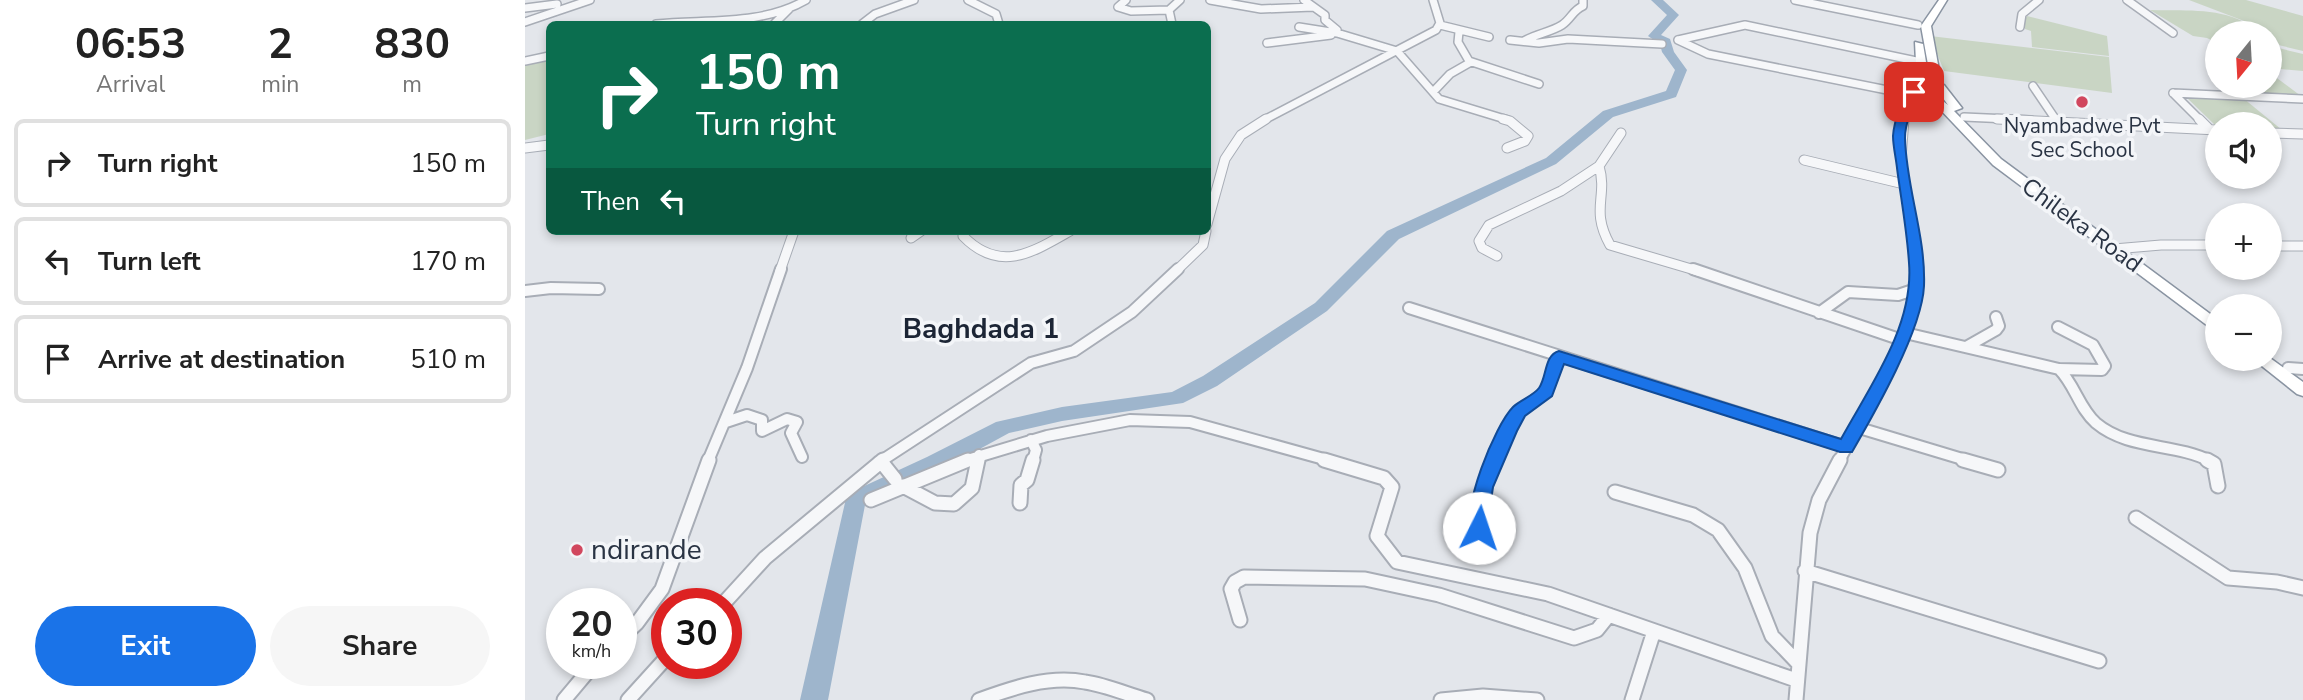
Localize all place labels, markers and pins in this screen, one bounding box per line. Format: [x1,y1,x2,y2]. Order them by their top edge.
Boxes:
pin [1884,62,1944,122]
marker: Nyambadwe Pvt Sec School [2074,94,2090,110]
place label: Nyambadwe Pvt Sec School [2004,112,2161,164]
place label: ndirande [591,531,702,569]
marker: ndirande [569,542,585,558]

